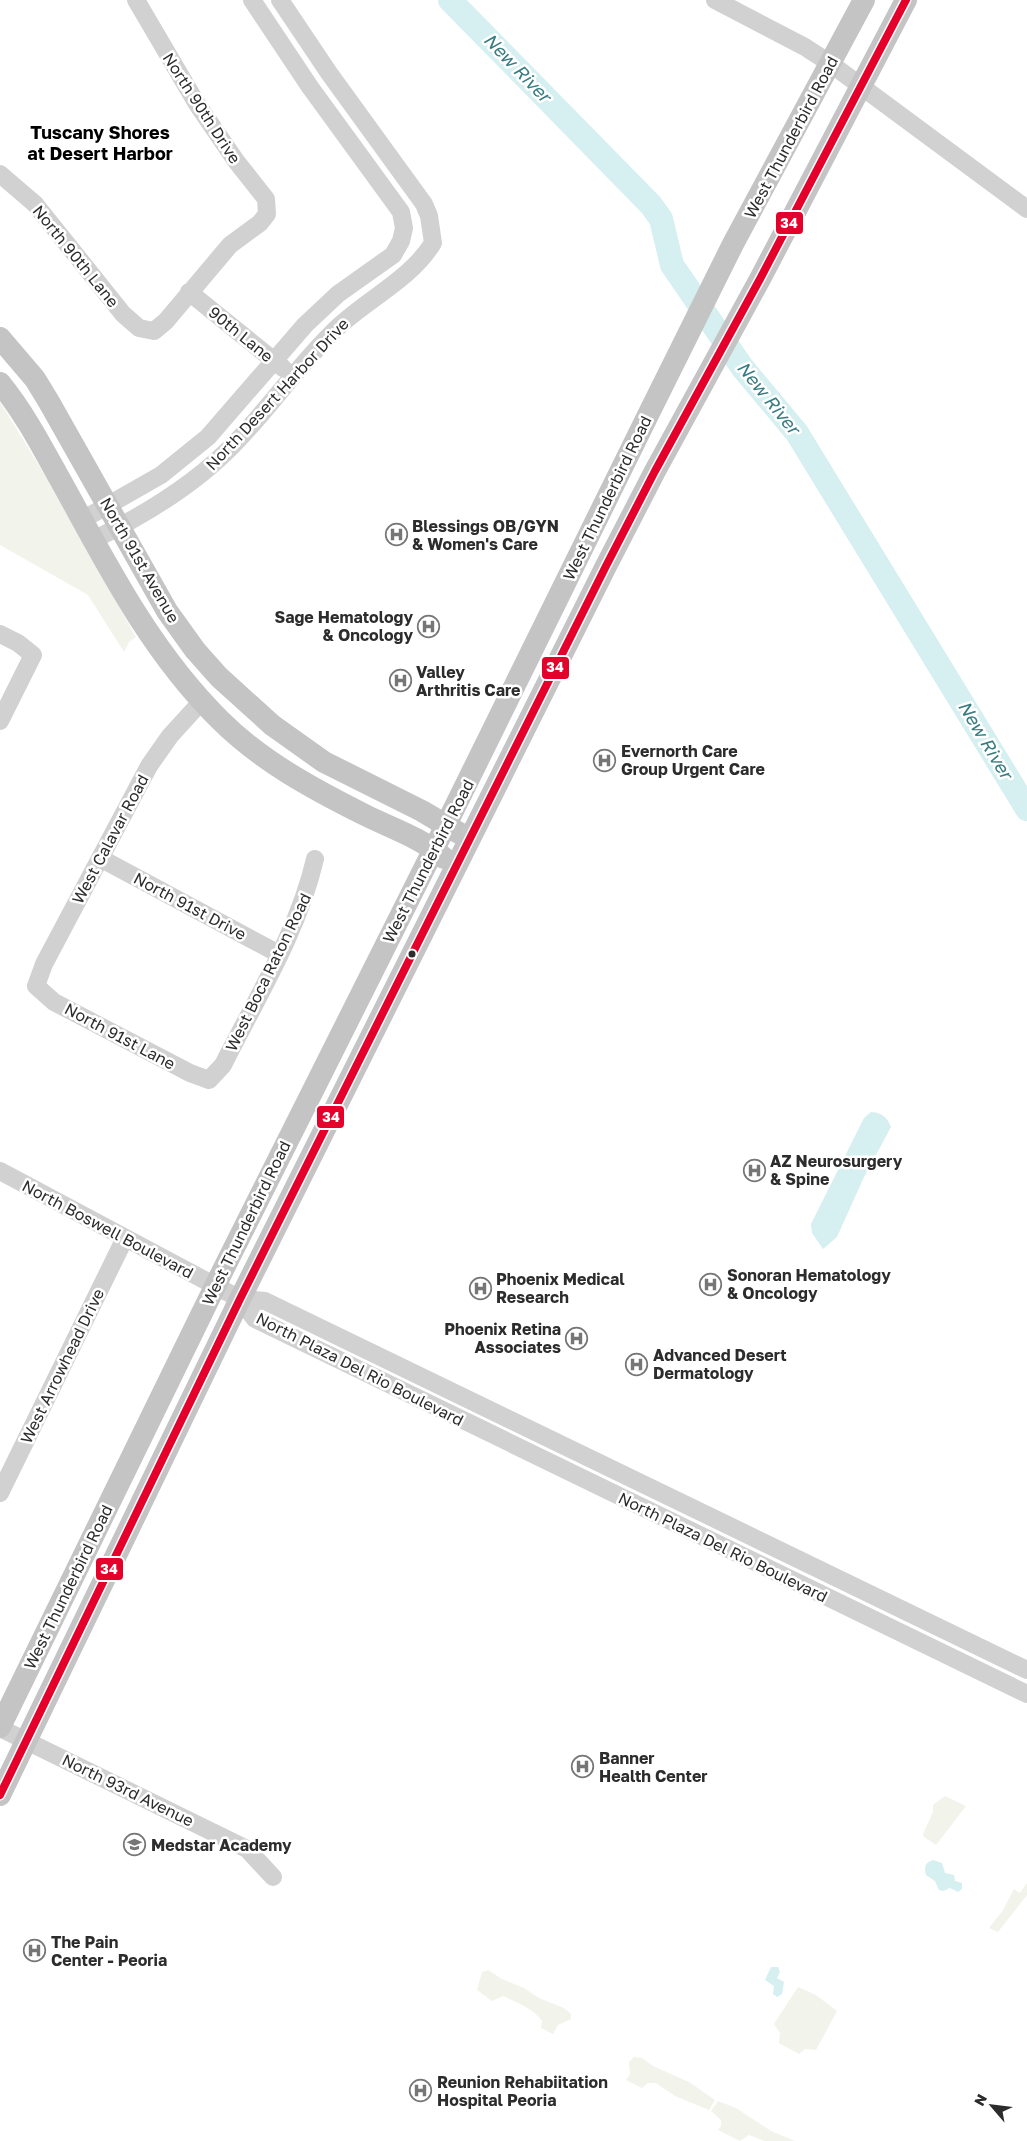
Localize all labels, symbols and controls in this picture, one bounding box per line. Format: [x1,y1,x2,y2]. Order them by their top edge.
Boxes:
water label: New River [479,28,558,108]
street label: North 90th Drive [159,49,245,167]
street label: West Thunderbird Road [740,52,842,222]
district label: Tuscany Shores at Desert Harbor [27,121,173,164]
street label: North 90th Lane [29,201,123,311]
line badge: 34 [775,211,804,235]
text: 34 [780,214,798,231]
street label: 90th Lane [205,302,277,366]
street label: North Desert Harbor Drive [201,314,353,474]
water label: New River [733,357,807,441]
street label: West Thunderbird Road [558,412,656,584]
street label: North 91st Avenue [96,494,184,626]
place label: Blessings OB/GYN & Women's Care [412,516,559,554]
hospital icon: Blessings OB/GYN & Women's Care [384,523,408,547]
place label: Sage Hematology & Oncology [275,607,413,645]
hospital icon: Sage Hematology & Oncology [417,614,441,638]
line badge: 34 [541,656,570,680]
text: 34 [546,658,564,675]
place label: Valley Arthritis Care [416,662,520,700]
hospital icon: Valley Arthritis Care [388,669,412,693]
water label: New River [954,696,1019,785]
place label: Evernorth Care Group Urgent Care [621,741,765,779]
hospital icon: Evernorth Care Group Urgent Care [593,748,617,772]
street label: West Calavar Road [67,771,153,907]
street label: West Thunderbird Road [378,776,478,946]
street label: North 91st Drive [130,868,250,944]
street label: West Boca Raton Road [221,890,315,1054]
unlabelled marker [407,949,417,959]
street label: North 91st Lane [61,998,179,1074]
line badge: 34 [316,1105,345,1129]
text: 34 [322,1108,340,1125]
street label: West Thunderbird Road [197,1137,295,1309]
place label: AZ Neurosurgery & Spine [770,1151,903,1189]
hospital icon: AZ Neurosurgery & Spine [742,1158,766,1182]
street label: North Boswell Boulevard [19,1175,197,1283]
place label: Sonoran Hematology & Oncology [727,1265,891,1303]
place label: Phoenix Medical Research [496,1269,625,1307]
hospital icon: Sonoran Hematology & Oncology [699,1272,723,1296]
hospital icon: Phoenix Medical Research [468,1276,492,1300]
street label: West Arrowhead Drive [16,1285,108,1447]
street label: North Plaza Del Rio Boulevard [253,1308,467,1430]
place label: Phoenix Retina Associates [444,1319,561,1357]
hospital icon: Phoenix Retina Associates [565,1326,589,1350]
place label: Advanced Desert Dermatology [653,1345,787,1383]
hospital icon: Advanced Desert Dermatology [625,1352,649,1376]
street label: North Plaza Del Rio Boulevard [615,1488,831,1606]
street label: West Thunderbird Road [19,1501,117,1673]
line badge: 34 [95,1557,124,1581]
text: 34 [100,1560,118,1577]
place label: Banner Health Center [599,1748,708,1786]
street label: North 93rd Avenue [59,1749,197,1831]
hospital icon: Banner Health Center [571,1755,595,1779]
school or university icon: Medstar Academy [123,1833,147,1857]
place label: Medstar Academy [151,1835,292,1855]
place label: The Pain Center - Peoria [51,1932,167,1970]
hospital icon: The Pain Center - Peoria [23,1939,47,1963]
place label: Reunion Rehabiitation Hospital Peoria [437,2072,608,2110]
hospital icon: Reunion Rehabiitation Hospital Peoria [409,2079,433,2103]
north arrow [967,2081,1017,2131]
text: N [970,2091,990,2108]

